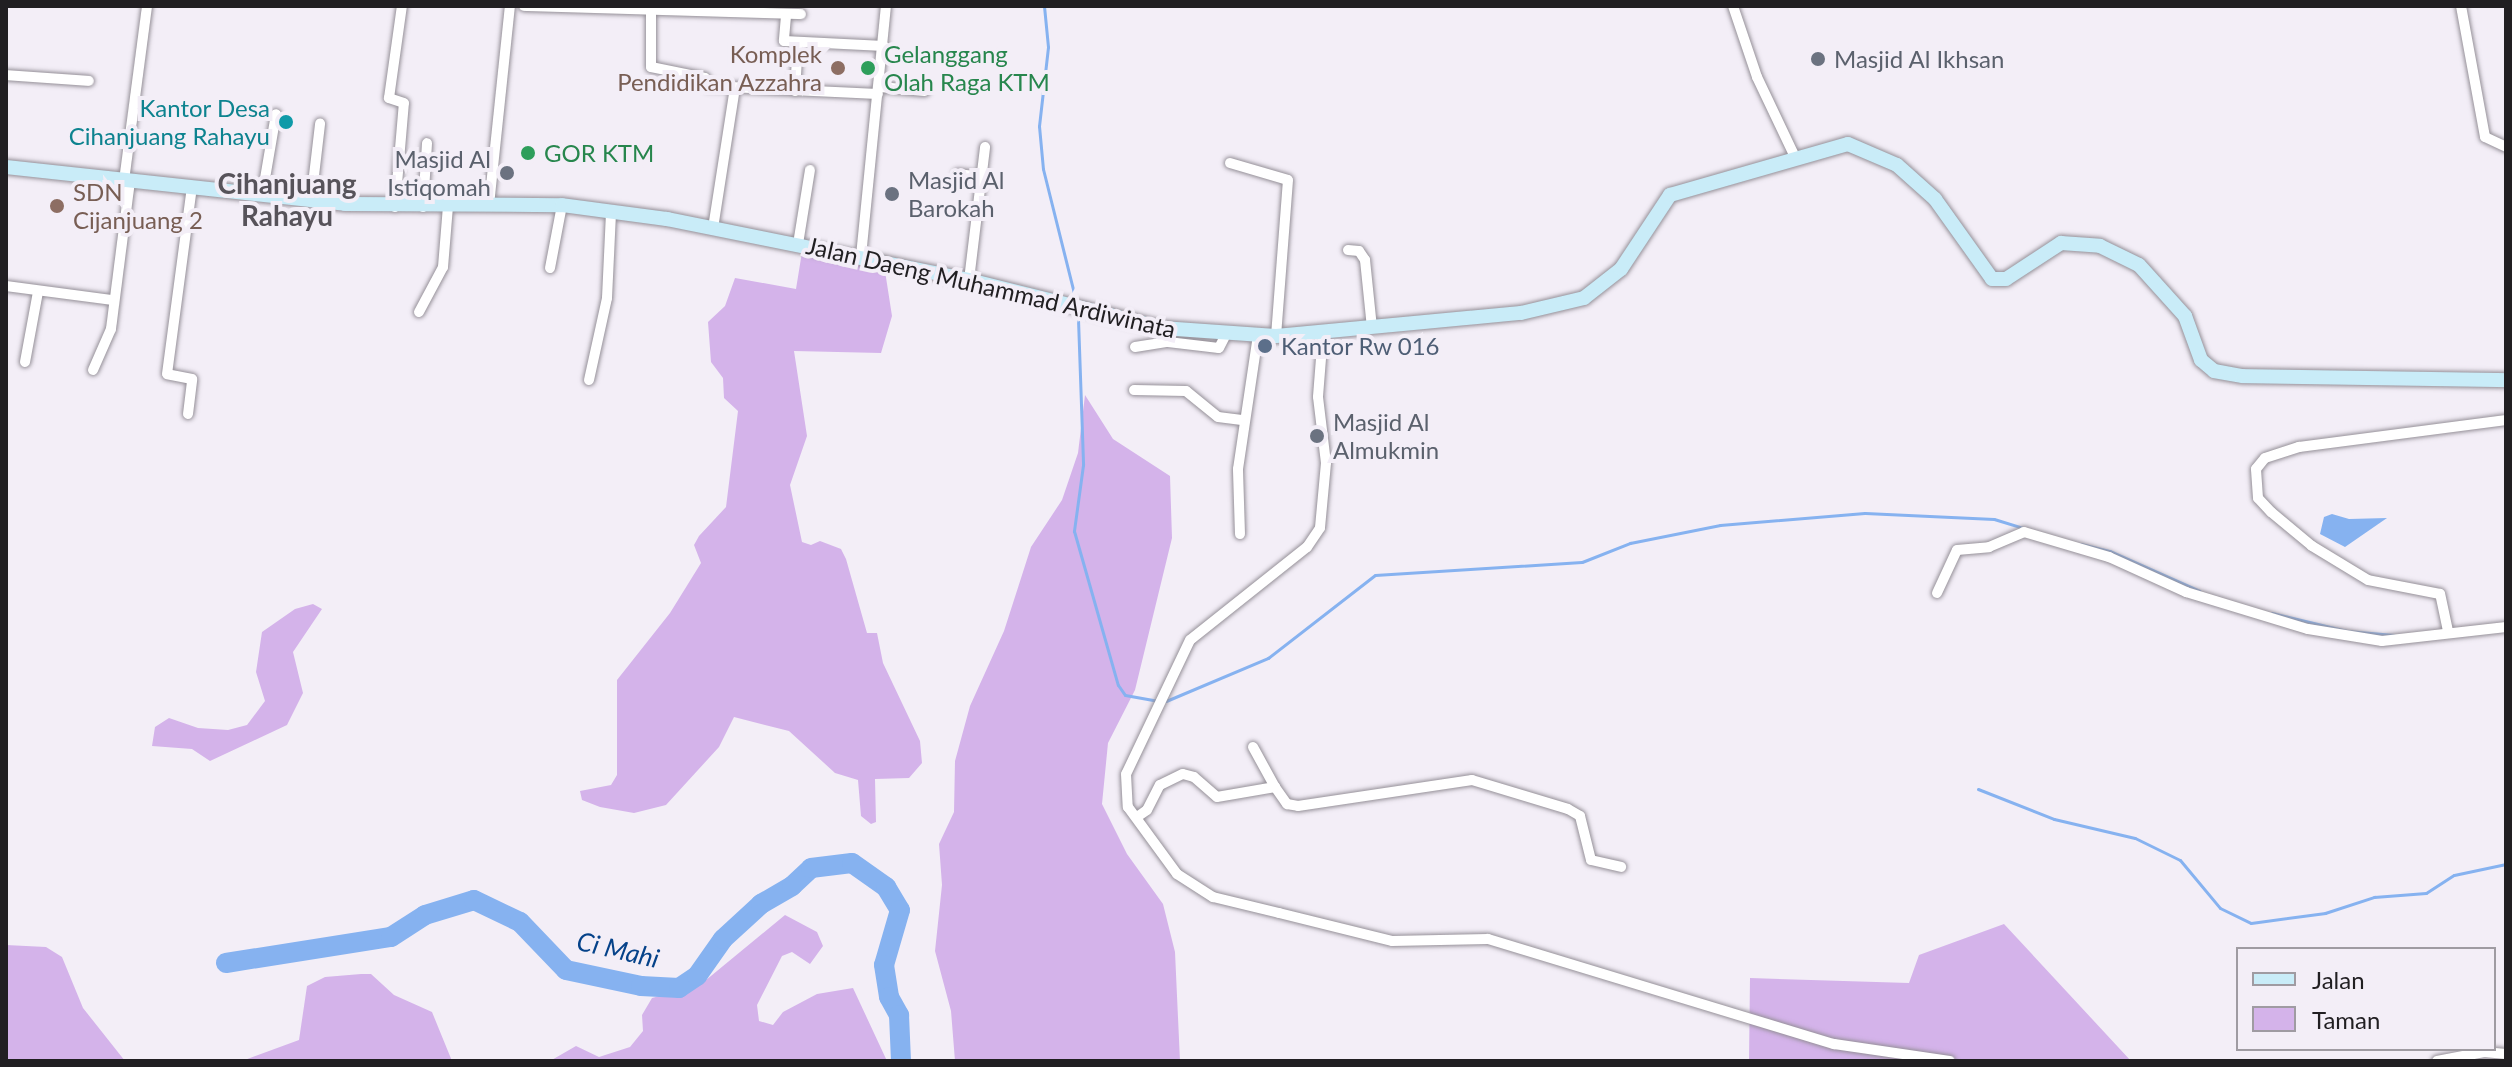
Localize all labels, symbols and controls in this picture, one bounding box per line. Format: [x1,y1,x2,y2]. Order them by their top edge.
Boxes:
place label: Komplek Pendidikan Azzahra [616,40,822,96]
place label: Gelanggang Olah Raga KTM [884,40,1050,96]
place label: Masjid Al Ikhsan [1834,45,2005,73]
marker: Masjid Al Ikhsan [1809,50,1827,68]
marker: Komplek Pendidikan Azzahra [829,59,847,77]
marker: Gelanggang Olah Raga KTM [859,59,877,77]
place label: Kantor Desa Cihanjuang Rahayu [69,94,270,150]
marker: Kantor Desa Cihanjuang Rahayu [277,113,295,131]
place label: GOR KTM [544,139,654,167]
marker: GOR KTM [519,144,537,162]
place label: Masjid Al Istiqomah [387,145,491,201]
marker: Masjid Al Istiqomah [498,164,516,182]
district label: Cihanjuang Rahayu [217,166,357,232]
place label: Masjid Al Barokah [908,166,1005,222]
place label: SDN Cijanjuang 2 [73,178,203,234]
marker: Masjid Al Barokah [883,185,901,203]
marker: SDN Cijanjuang 2 [48,197,66,215]
street label: Jalan Daeng Muhammad Ardiwinata [803,230,1179,344]
place label: Kantor Rw 016 [1281,332,1441,360]
marker: Kantor Rw 016 [1256,337,1274,355]
place label: Masjid Al Almukmin [1333,408,1439,464]
marker: Masjid Al Almukmin [1308,427,1326,445]
water label: Ci Mahi [574,925,662,975]
legend [2236,947,2496,1051]
text: Jalan [2312,965,2365,994]
text: Taman [2312,1005,2380,1034]

